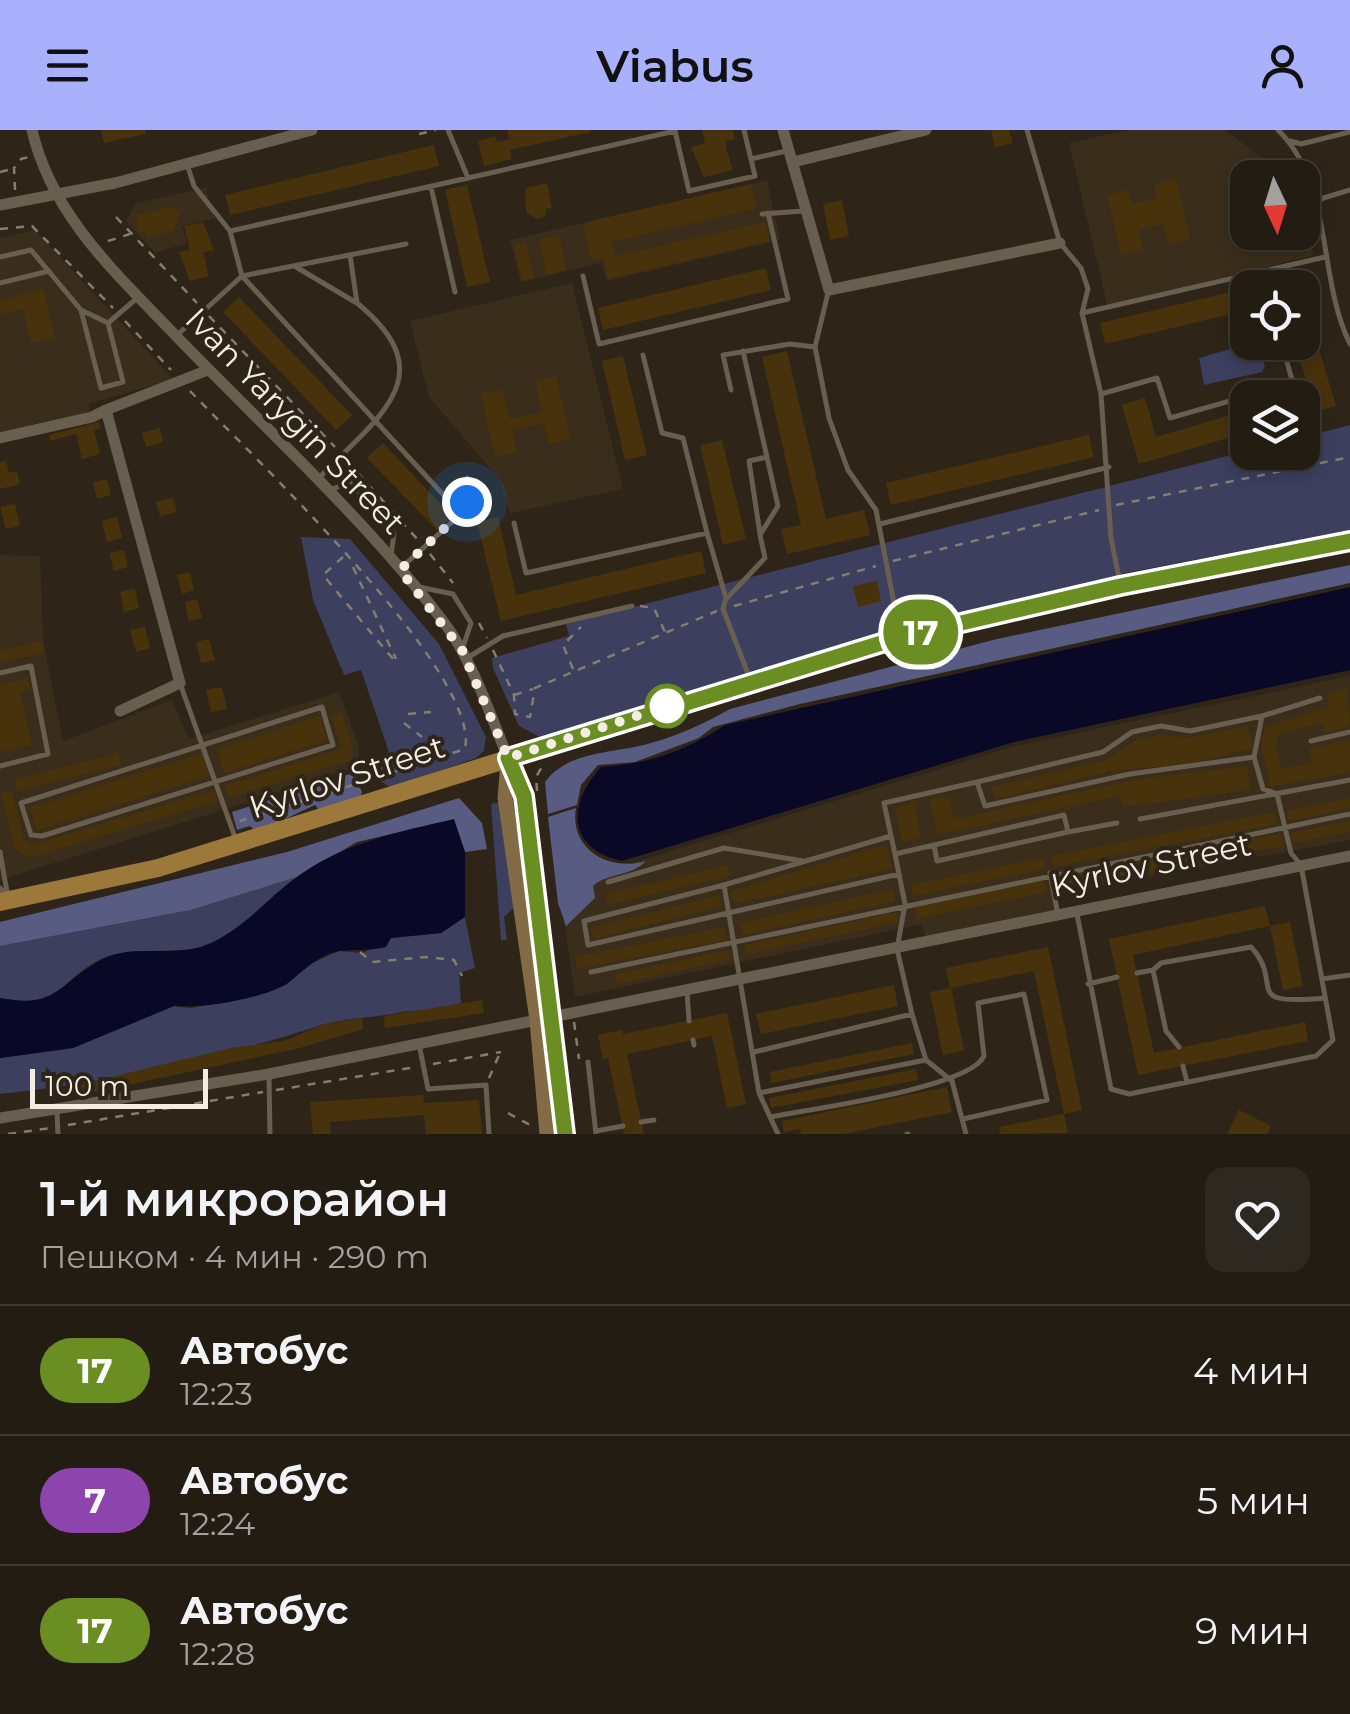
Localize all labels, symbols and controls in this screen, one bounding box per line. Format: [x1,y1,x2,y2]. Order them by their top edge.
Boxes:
icon: menu [40,38,95,93]
text: Viabus [596,38,754,93]
icon: person [1255,38,1310,93]
north arrow [1230,160,1320,250]
map controls [1230,160,1320,470]
button: locate [1230,270,1320,360]
street label: Ivan Yarygin Street [177,299,413,542]
button: layers [1230,380,1320,470]
your location [442,477,492,527]
line badge: 17 [876,600,966,664]
text: 17 [903,611,939,654]
unlabelled marker [646,685,688,727]
street label: Kyrlov Street [244,727,450,826]
street label: Kyrlov Street [1047,824,1254,905]
scale bar [30,1064,208,1108]
text: 100 m [45,1069,129,1103]
button: heart [1205,1167,1310,1272]
text: 1-й микрорайон [40,1170,449,1228]
text: Пешком · 4 мин · 290 m [40,1237,429,1276]
text: Автобус [180,1327,349,1374]
text: 4 мин [1193,1347,1310,1394]
text: 17 [77,1349,113,1392]
text: 12:23 [180,1374,253,1413]
text: Автобус [180,1457,349,1504]
text: 5 мин [1197,1477,1310,1524]
text: 7 [84,1479,106,1522]
text: 12:24 [180,1504,255,1543]
text: Автобус [180,1587,349,1634]
text: 9 мин [1195,1607,1310,1654]
text: 17 [77,1609,113,1652]
text: 12:28 [180,1634,255,1673]

